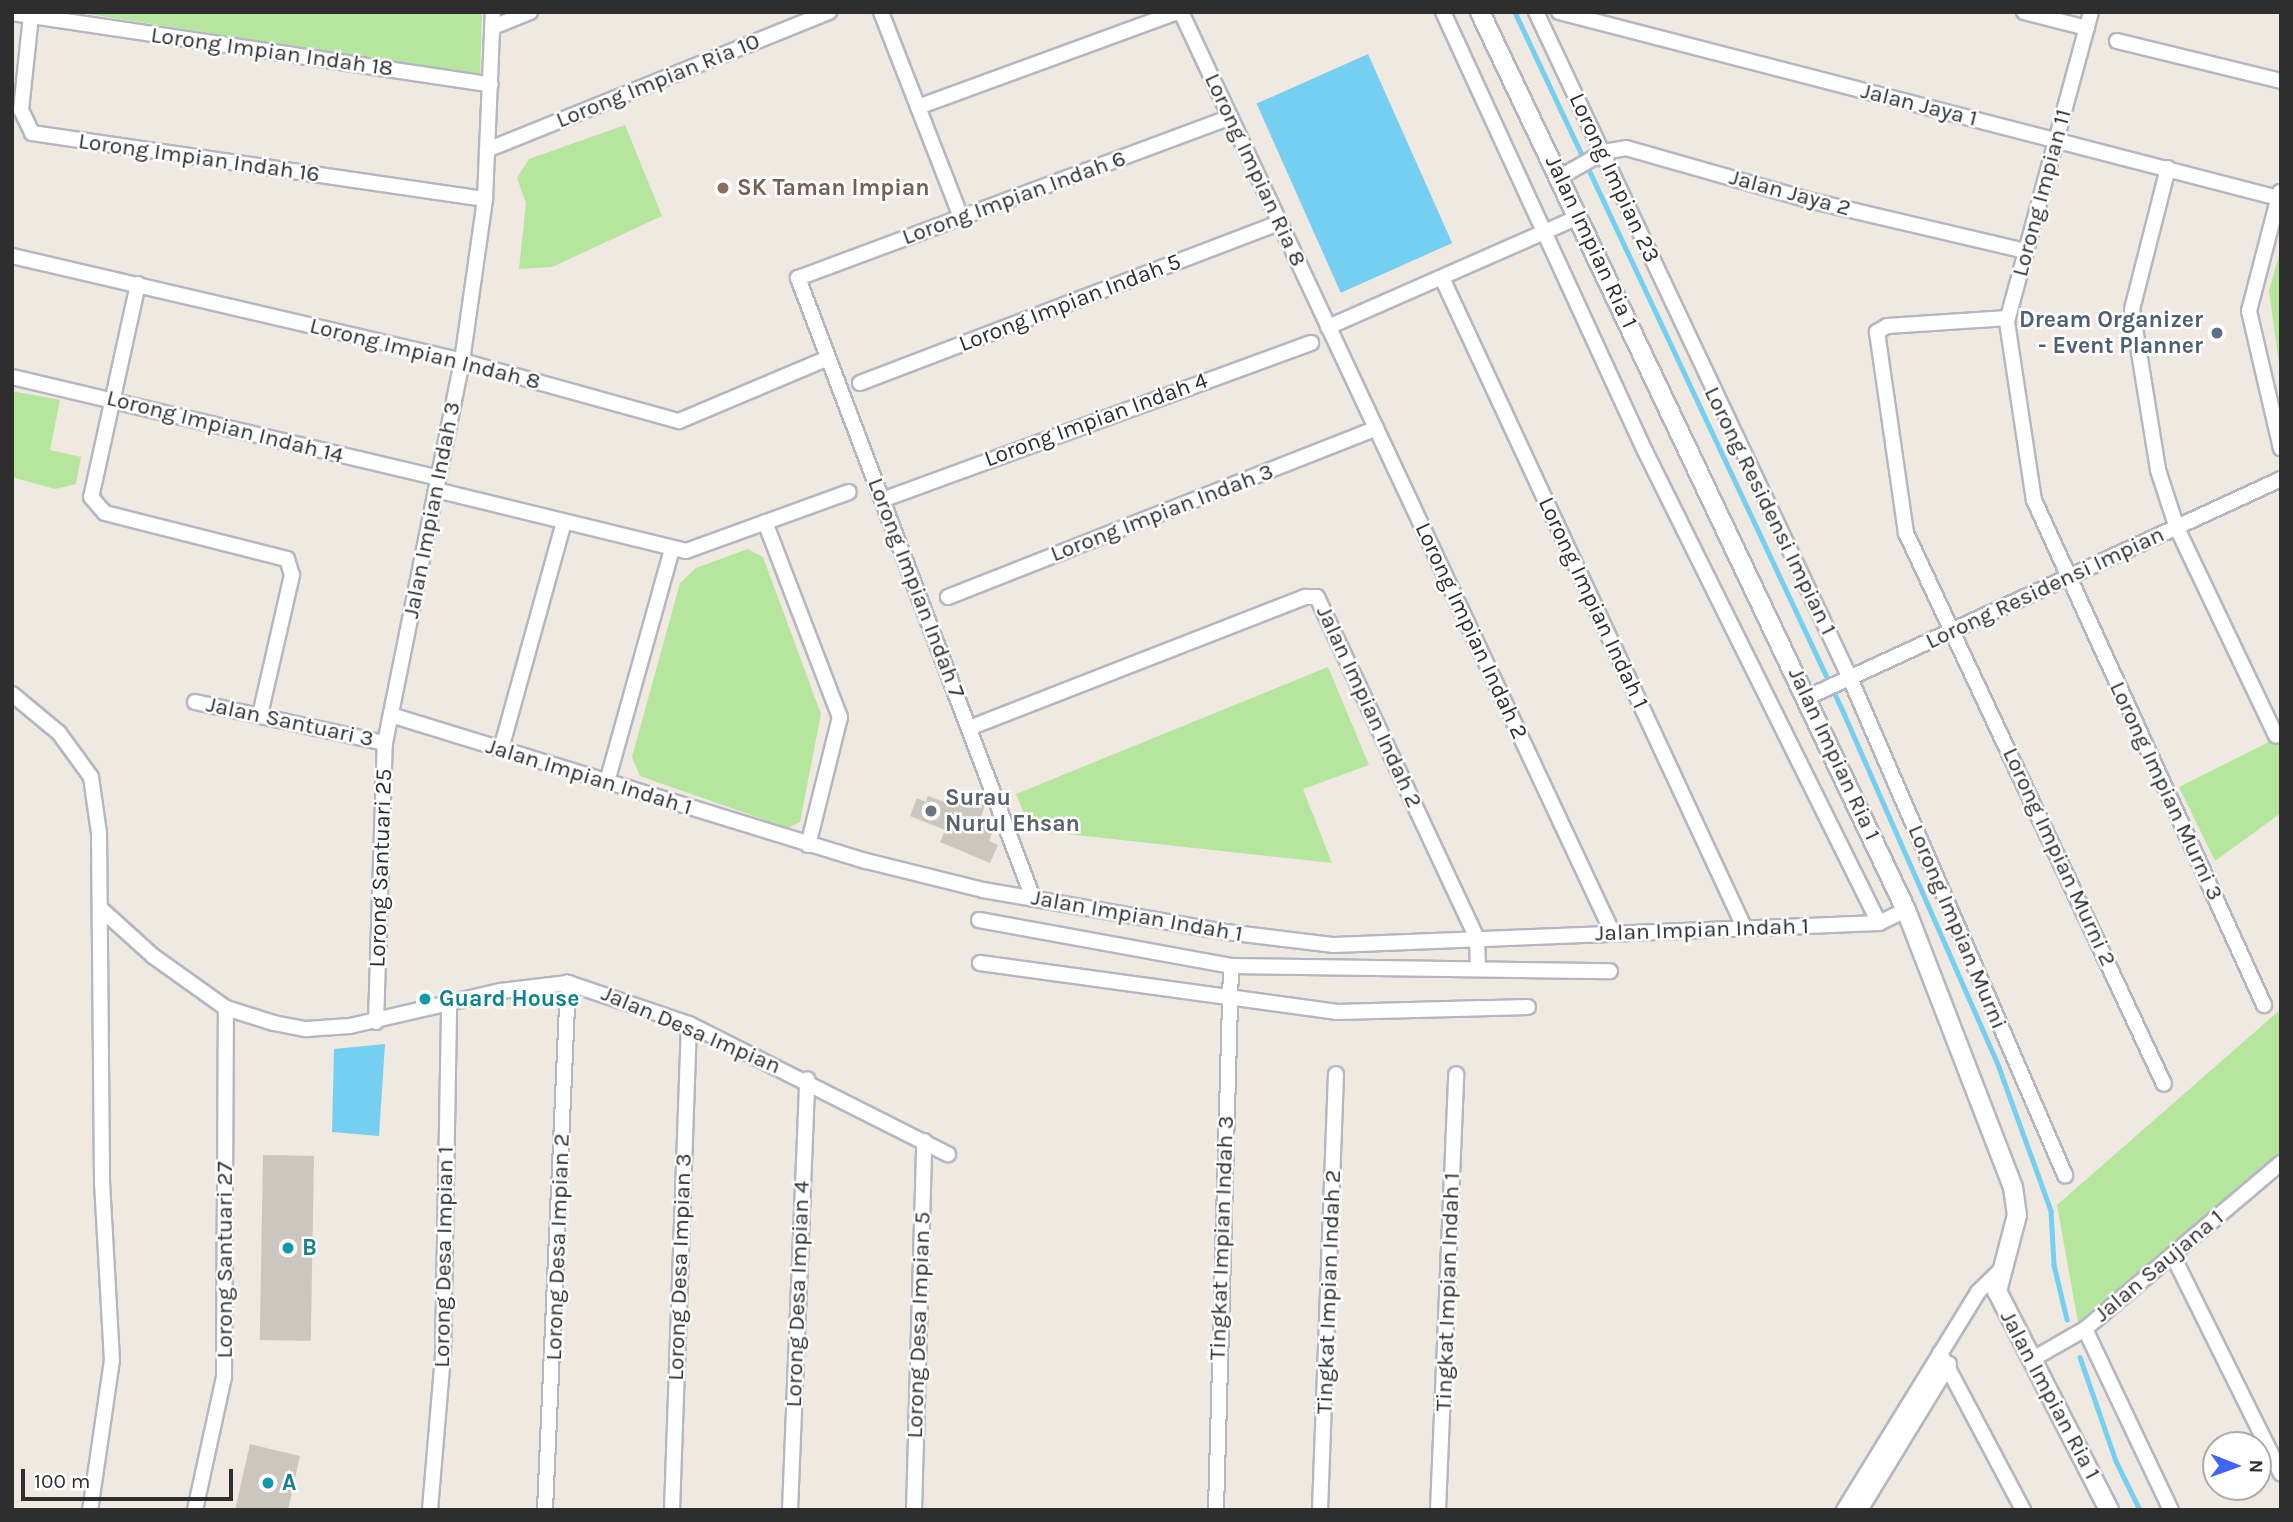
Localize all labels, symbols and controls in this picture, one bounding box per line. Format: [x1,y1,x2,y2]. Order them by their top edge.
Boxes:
street label: Lorong Impian Indah 18 [149,21,395,83]
street label: Lorong Impian Ria 10 [552,28,764,134]
street label: Lorong Impian Ria 8 [1198,69,1312,271]
street label: Jalan Jaya 1 [1858,77,1980,133]
street label: Lorong Impian 23 [1563,89,1665,267]
street label: Lorong Impian 11 [2006,106,2078,280]
street label: Lorong Impian Indah 16 [77,127,321,189]
street label: Lorong Impian Indah 6 [898,145,1130,251]
street label: Jalan Impian Ria 1 [1539,151,1643,333]
street label: Jalan Jaya 2 [1726,164,1854,222]
place label: SK Taman Impian [737,174,930,202]
marker: SK Taman Impian [715,180,731,196]
street label: Lorong Impian Indah 5 [955,248,1185,358]
place label: Dream Organizer - Event Planner [2019,306,2203,360]
street label: Lorong Impian Indah 8 [307,312,543,396]
marker: Dream Organizer - Event Planner [2209,325,2225,341]
street label: Lorong Impian Indah 4 [981,367,1211,473]
street label: Lorong Residensi Impian 1 [1698,382,1842,640]
street label: Lorong Impian Indah 14 [104,384,346,470]
street label: Jalan Impian Indah 3 [397,399,467,621]
street label: Lorong Impian Indah 3 [1047,458,1277,568]
street label: Lorong Impian Indah 7 [861,474,971,702]
street label: Lorong Impian Indah 1 [1532,493,1654,713]
street label: Lorong Impian Indah 2 [1409,518,1533,744]
street label: Lorong Residensi Impian [1921,521,2169,655]
street label: Jalan Impian Indah 2 [1310,602,1428,812]
street label: Jalan Impian Ria 1 [1782,663,1886,845]
street label: Lorong Impian Murni 3 [2103,677,2229,905]
street label: Jalan Santuari 3 [204,691,376,753]
street label: Jalan Impian Indah 1 [483,732,695,822]
street label: Lorong Impian Murni 2 [1996,743,2122,971]
street label: Lorong Santuari 25 [364,768,398,968]
place label: Surau Nurul Ehsan [945,784,1080,838]
marker: Surau Nurul Ehsan [923,803,939,819]
street label: Lorong Impian Murni [1901,821,2013,1033]
street label: Jalan Impian Indah 1 [1029,884,1245,948]
street label: Jalan Impian Indah 1 [1594,912,1810,948]
street label: Jalan Desa Impian [597,980,785,1080]
place label: Guard House [439,985,579,1013]
marker: Guard House [417,991,433,1007]
street label: Tingkat Impian Indah 3 [1204,1115,1240,1361]
street label: Lorong Desa Impian 2 [540,1133,576,1361]
street label: Lorong Desa Impian 1 [428,1146,460,1368]
street label: Lorong Desa Impian 3 [662,1153,698,1381]
street label: Lorong Santuari 27 [211,1162,239,1358]
street label: Tingkat Impian Indah 2 [1311,1169,1347,1415]
street label: Tingkat Impian Indah 1 [1430,1172,1466,1412]
street label: Lorong Desa Impian 4 [780,1180,816,1408]
street label: Jalan Saujana 1 [2089,1204,2229,1328]
street label: Lorong Desa Impian 5 [901,1211,937,1439]
place label: B [302,1234,317,1262]
marker: B [280,1240,296,1256]
street label: Jalan Impian Ria 1 [1994,1306,2106,1484]
north arrow [2202,1431,2272,1501]
scale bar [24,1456,236,1500]
text: N [2245,1459,2267,1473]
text: 100 m [34,1469,91,1493]
place label: A [282,1469,296,1497]
marker: A [260,1475,276,1491]

